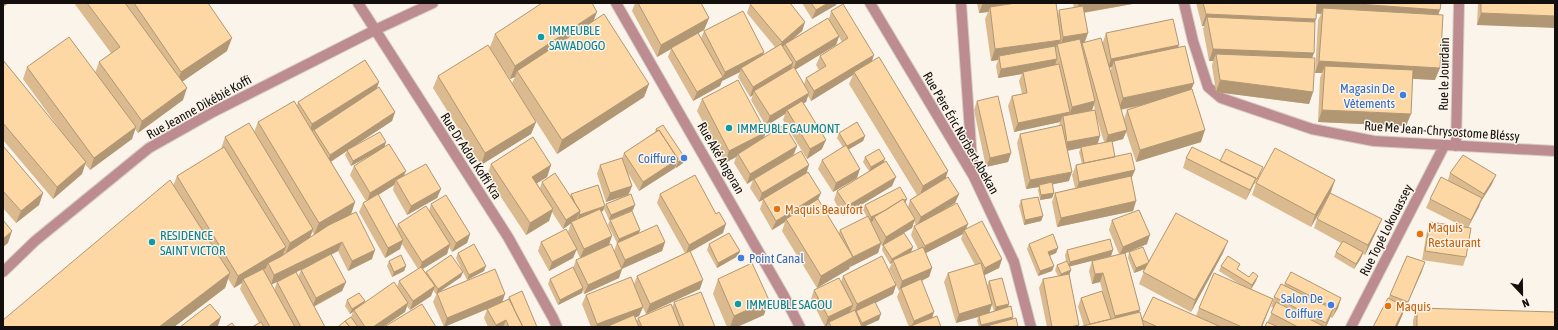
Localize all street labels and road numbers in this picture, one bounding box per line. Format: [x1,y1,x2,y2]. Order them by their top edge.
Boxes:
street label: Rue le Jourdain [1436,37,1452,111]
street label: Rue Père Éric Norbert Abekan [920,69,1002,197]
street label: Rue Jeanne Dikébié Koffi [144,72,254,142]
street label: Rue Dr Adou Koffi Kra [437,110,505,202]
street label: Rue Me Jean-Chrysostome Bléssy [1364,118,1521,144]
street label: Rue Aké Angoran [695,120,747,196]
street label: Rue Topé Lokouassey [1356,181,1416,278]

